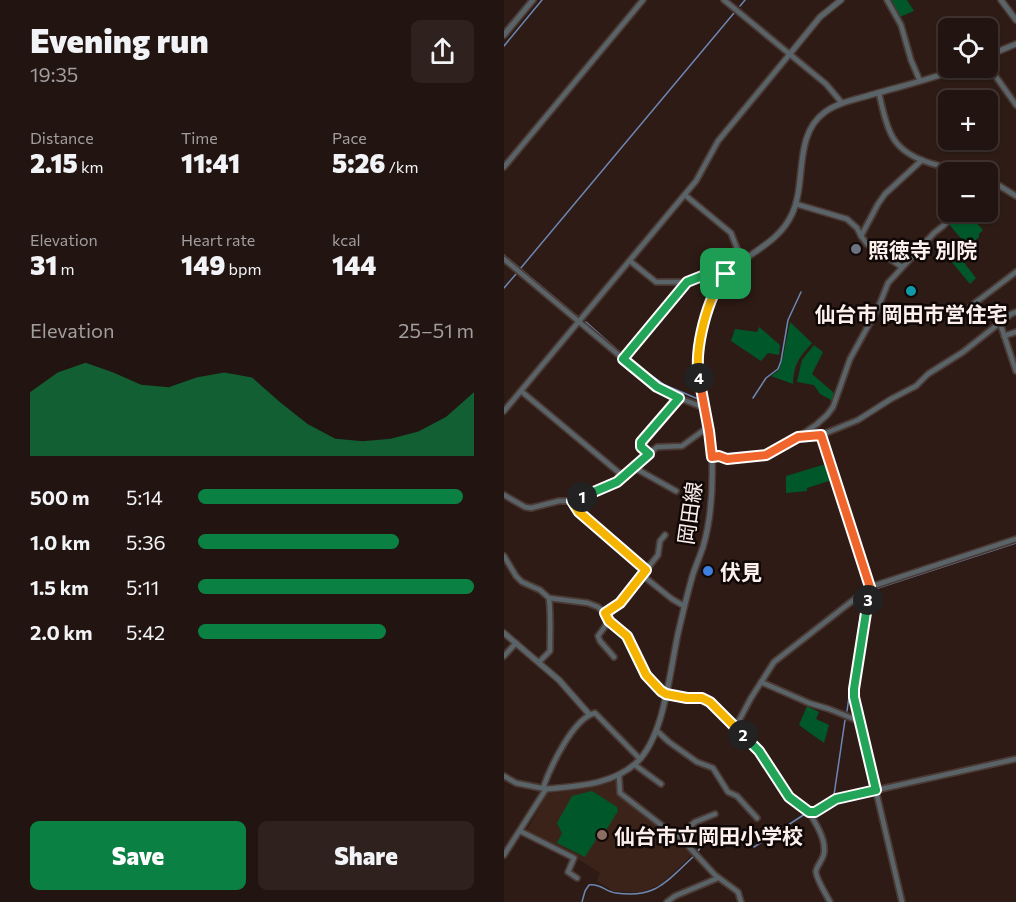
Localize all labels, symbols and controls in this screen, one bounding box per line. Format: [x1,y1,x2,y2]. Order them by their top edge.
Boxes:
map controls [938,18,998,222]
button: locate [938,18,998,78]
text: Evening run [30,19,209,60]
button: share [411,20,474,83]
text: 19:35 [30,62,78,86]
button: + [938,90,998,150]
text: Distance [30,128,94,147]
text: Time [181,128,218,147]
text: Pace [332,128,367,147]
text: 2.15 [30,147,78,178]
text: 11:41 [181,147,240,178]
text: 5:26 [332,147,386,178]
text: km [78,157,104,176]
text: /km [386,157,418,176]
button: − [938,162,998,222]
text: Elevation [30,230,98,249]
text: Heart rate [181,230,255,249]
text: kcal [332,230,361,249]
place label: 照徳寺 別院 [868,237,977,262]
marker: 照徳寺 別院 [849,242,863,256]
pin [700,248,751,299]
text: 31 [30,249,57,280]
text: 149 [181,249,225,280]
text: 144 [332,249,376,280]
icon: arrive [709,257,742,290]
text: m [57,259,75,278]
text: bpm [225,259,261,278]
marker: 仙台市 岡田市営住宅 [904,284,918,298]
place label: 仙台市 岡田市営住宅 [814,301,1008,326]
text: Elevation [30,318,115,342]
text: 25–51 m [398,318,474,342]
pin: 4 [684,363,714,393]
text: 4 [694,368,704,387]
street label: 岡田線 [672,480,706,546]
pin: 1 [567,482,597,512]
text: 500 m [30,485,90,509]
text: 5:14 [126,485,163,509]
text: 1 [578,487,586,506]
text: 1.0 km [30,530,90,554]
text: 5:36 [126,530,166,554]
place label: 伏見 [720,559,762,584]
marker: 伏見 [701,564,715,578]
text: 1.5 km [30,575,89,599]
text: 5:11 [126,575,159,599]
pin: 3 [853,585,883,615]
text: 3 [863,590,873,609]
text: 2.0 km [30,620,92,644]
text: 5:42 [126,620,165,644]
pin: 2 [728,720,758,750]
text: 2 [738,725,748,744]
button: Save [30,821,246,890]
button: Share [258,821,474,890]
place label: 仙台市立岡田小学校 [614,823,803,848]
marker: 仙台市立岡田小学校 [595,828,609,842]

